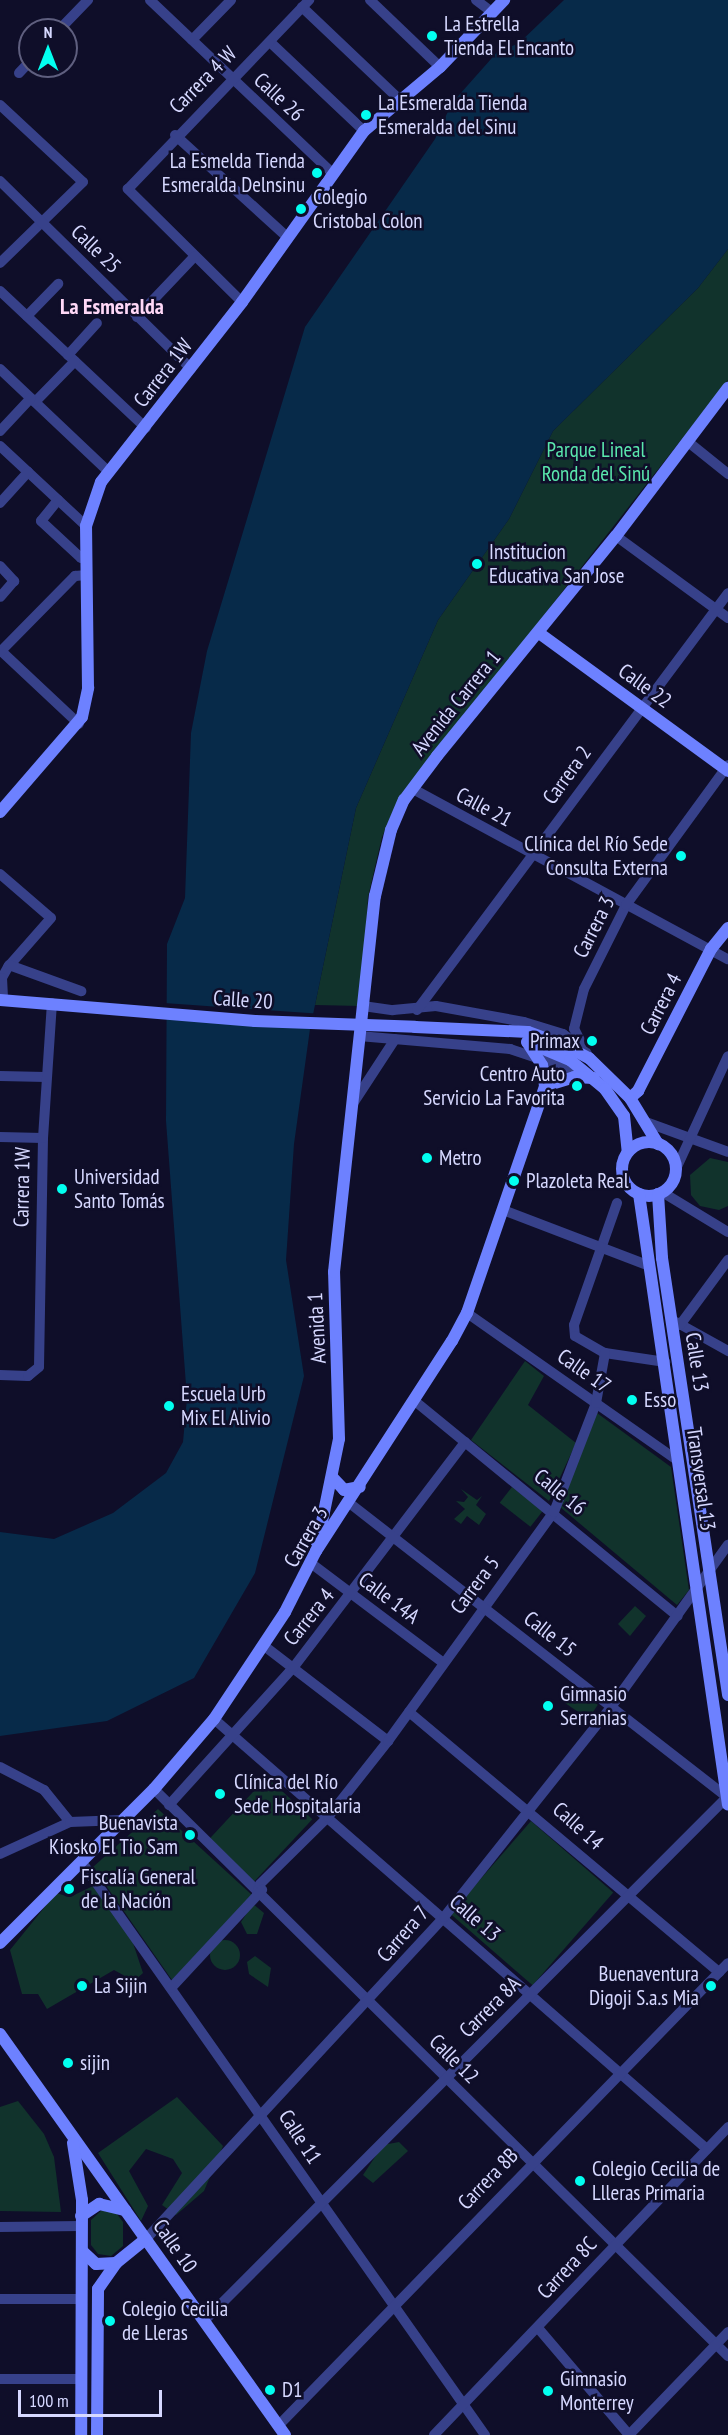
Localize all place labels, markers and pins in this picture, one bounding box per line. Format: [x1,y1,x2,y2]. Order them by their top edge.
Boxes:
place label: La Estrella Tienda El Encanto [444,11,574,61]
marker: La Estrella Tienda El Encanto [425,29,439,43]
place label: La Esmeralda Tienda Esmeralda del Sinu [378,90,528,140]
marker: La Esmeralda Tienda Esmeralda del Sinu [359,108,373,122]
place label: La Esmelda Tienda Esmeralda Delnsinu [162,148,305,198]
marker: La Esmelda Tienda Esmeralda Delnsinu [310,166,324,180]
place label: Colegio Cristobal Colon [313,184,423,234]
marker: Colegio Cristobal Colon [294,202,308,216]
place label: Institucion Educativa San Jose [489,539,624,589]
marker: Institucion Educativa San Jose [470,557,484,571]
place label: Clínica del Río Sede Consulta Externa [524,831,668,881]
marker: Clínica del Río Sede Consulta Externa [672,847,690,865]
place label: Primax [530,1028,580,1054]
marker: Primax [585,1034,599,1048]
place label: Centro Auto Servicio La Favorita [423,1061,565,1111]
marker: Centro Auto Servicio La Favorita [570,1079,584,1093]
place label: Metro [439,1145,482,1171]
marker: Metro [420,1151,434,1165]
place label: Universidad Santo Tomás [74,1164,165,1214]
place label: Plazoleta Real [526,1168,629,1194]
marker: Plazoleta Real [507,1174,521,1188]
marker: Universidad Santo Tomás [55,1182,69,1196]
place label: Escuela Urb Mix El Alivio [181,1381,272,1431]
place label: Esso [644,1387,676,1413]
marker: Esso [625,1393,639,1407]
marker: Escuela Urb Mix El Alivio [162,1399,176,1413]
place label: Gimnasio Serranias [560,1681,627,1731]
marker: Gimnasio Serranias [541,1699,555,1713]
place label: Clínica del Río Sede Hospitalaria [234,1769,361,1819]
marker: Clínica del Río Sede Hospitalaria [211,1785,229,1803]
place label: Buenavista Kiosko El Tio Sam [49,1810,178,1860]
marker: Buenavista Kiosko El Tio Sam [183,1828,197,1842]
place label: Fiscalía General de la Nación [81,1864,195,1914]
marker: Fiscalía General de la Nación [62,1882,76,1896]
place label: Buenaventura Digoji S.a.s Mia [589,1961,699,2011]
place label: La Sijin [94,1973,147,1999]
marker: La Sijin [75,1979,89,1993]
marker: Buenaventura Digoji S.a.s Mia [704,1979,718,1993]
place label: sijin [80,2050,110,2076]
marker: sijin [61,2056,75,2070]
place label: Colegio Cecilia de Llleras Primaria [592,2156,720,2206]
marker: Colegio Cecilia de Llleras Primaria [573,2174,587,2188]
place label: Colegio Cecilia de Lleras [122,2296,228,2346]
marker: Colegio Cecilia de Lleras [103,2314,117,2328]
place label: Gimnasio Monterrey [560,2366,634,2416]
place label: D1 [282,2377,302,2403]
marker: D1 [263,2383,277,2397]
marker: Gimnasio Monterrey [541,2384,555,2398]

